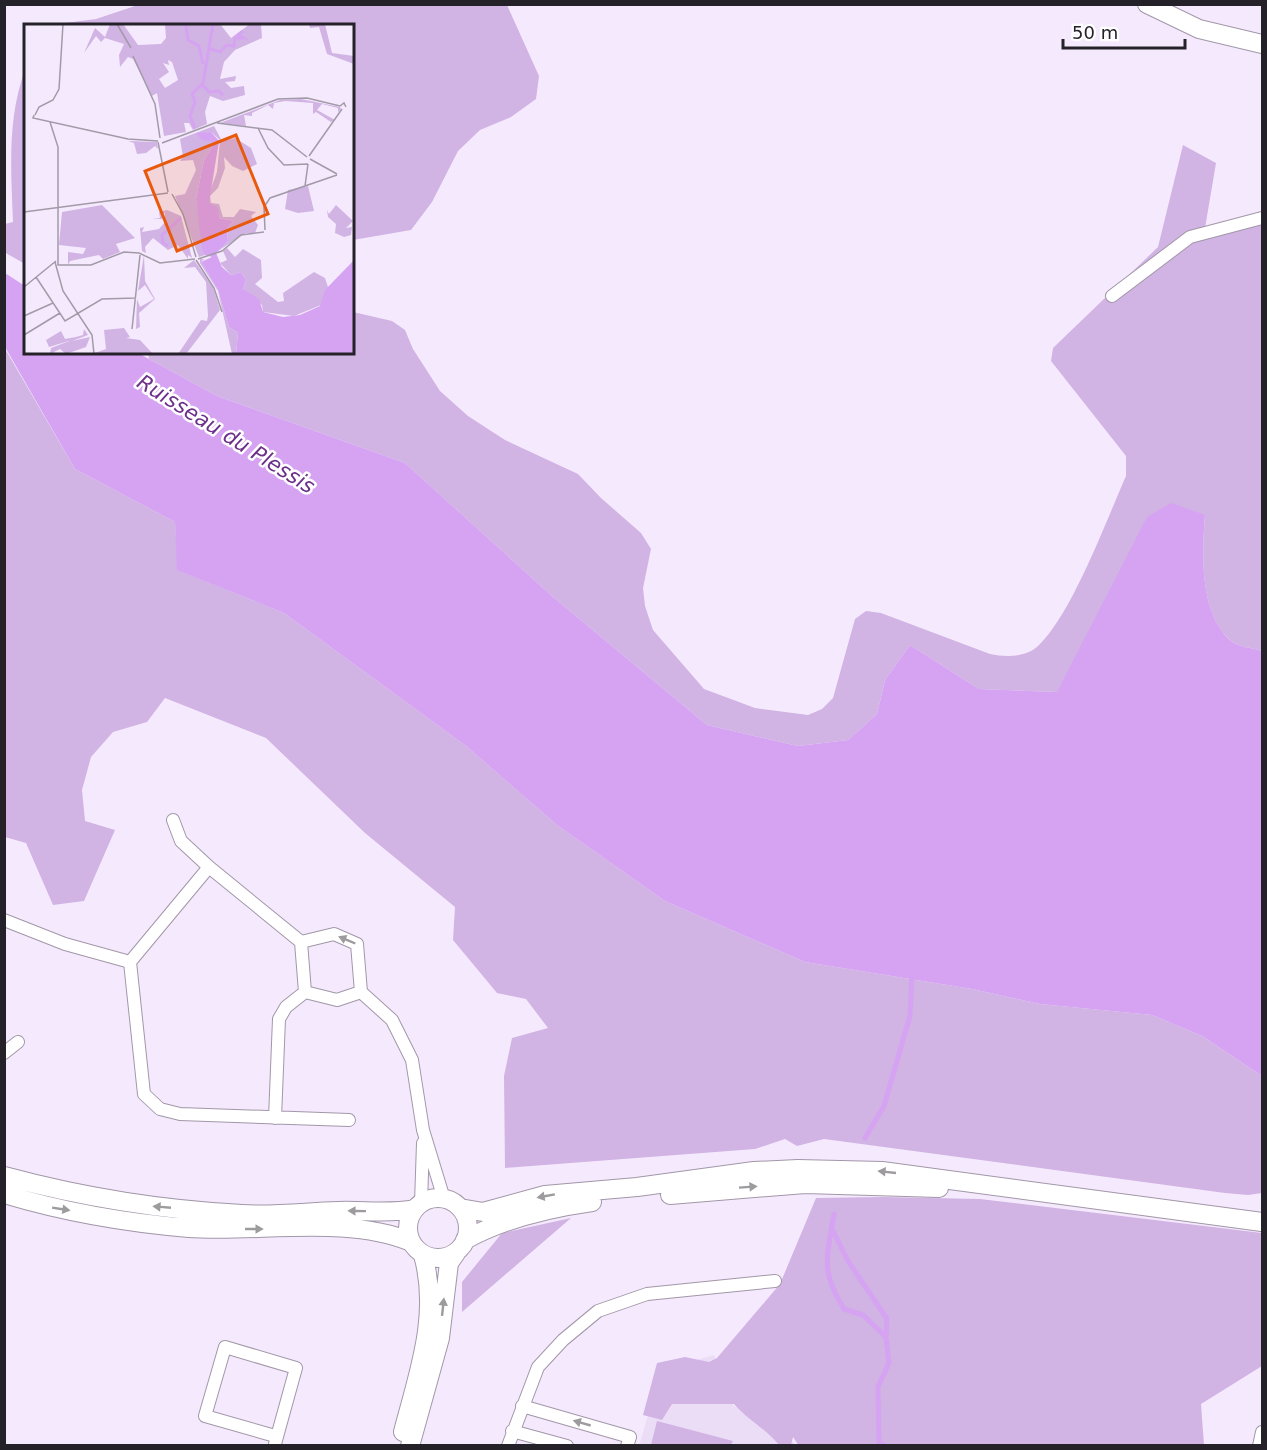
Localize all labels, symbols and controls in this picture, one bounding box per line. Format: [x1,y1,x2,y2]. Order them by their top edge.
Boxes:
scale bar [1063,12,1184,50]
text: 50 m [1072,22,1118,43]
inset map [24,24,354,354]
water label: Ruisseau du Plessis [133,370,319,498]
one-way arrow [338,935,356,945]
one-way arrow [877,1167,896,1177]
one-way arrow [738,1182,757,1192]
one-way arrow [537,1192,556,1201]
one-way arrow [153,1202,172,1212]
one-way arrow [51,1205,70,1214]
one-way arrow [347,1206,366,1216]
one-way arrow [245,1224,264,1234]
one-way arrow [438,1298,448,1317]
one-way arrow [573,1418,591,1427]

